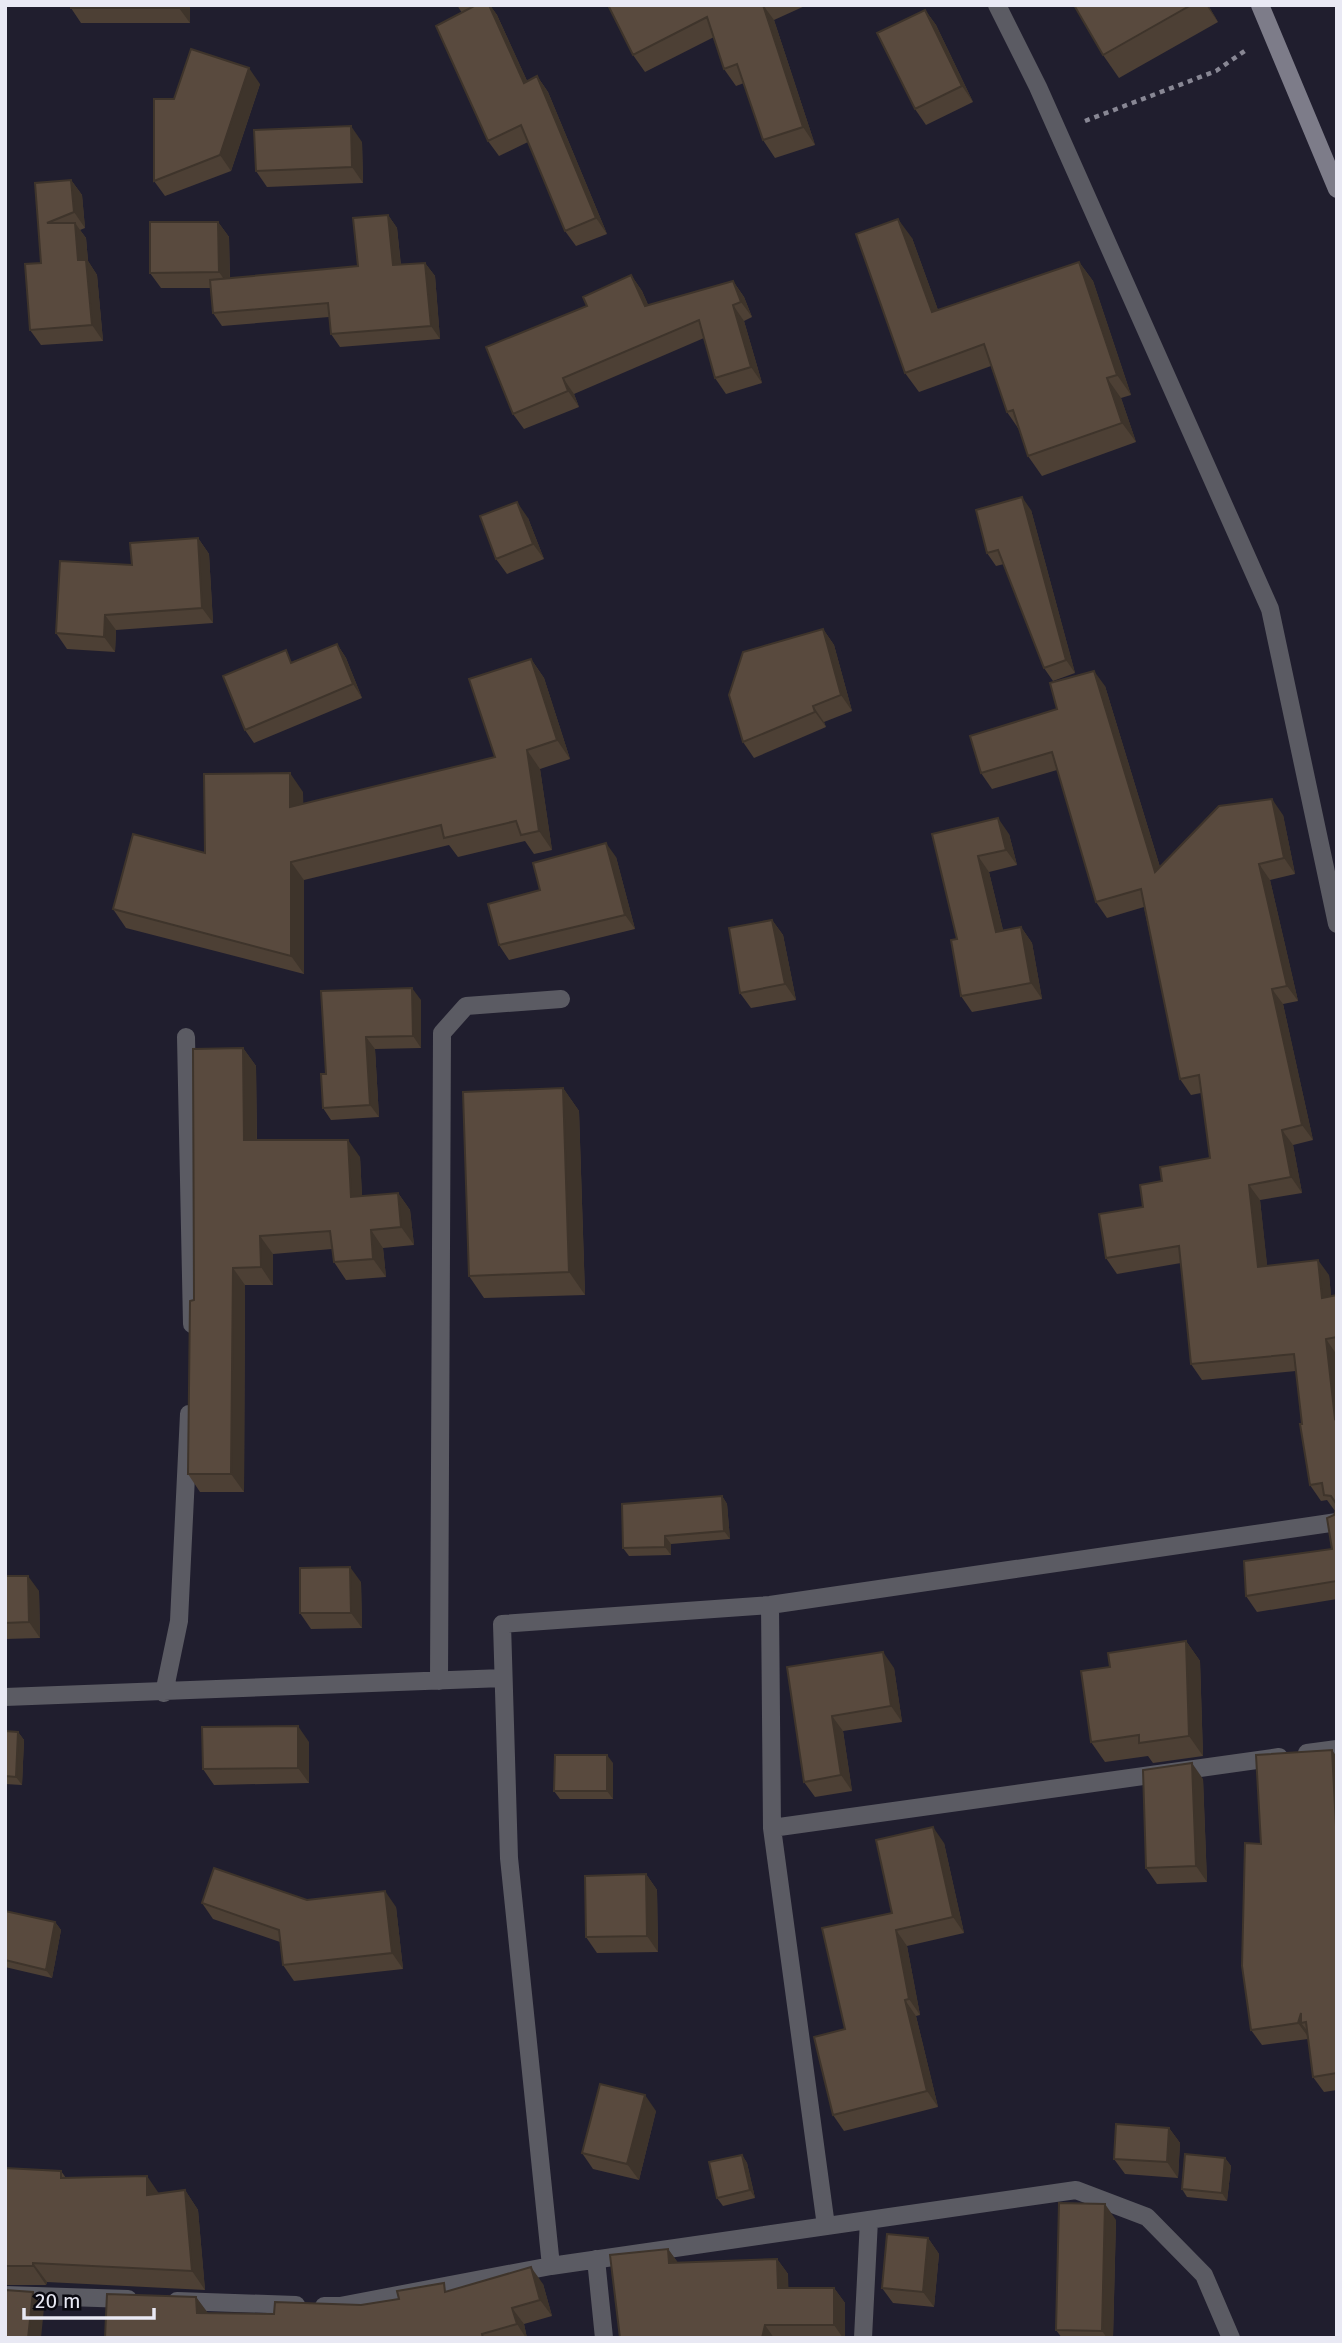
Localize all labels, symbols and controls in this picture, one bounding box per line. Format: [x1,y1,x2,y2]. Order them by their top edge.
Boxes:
scale bar [24,2276,154,2320]
text: 20 m [35,2288,81,2314]

